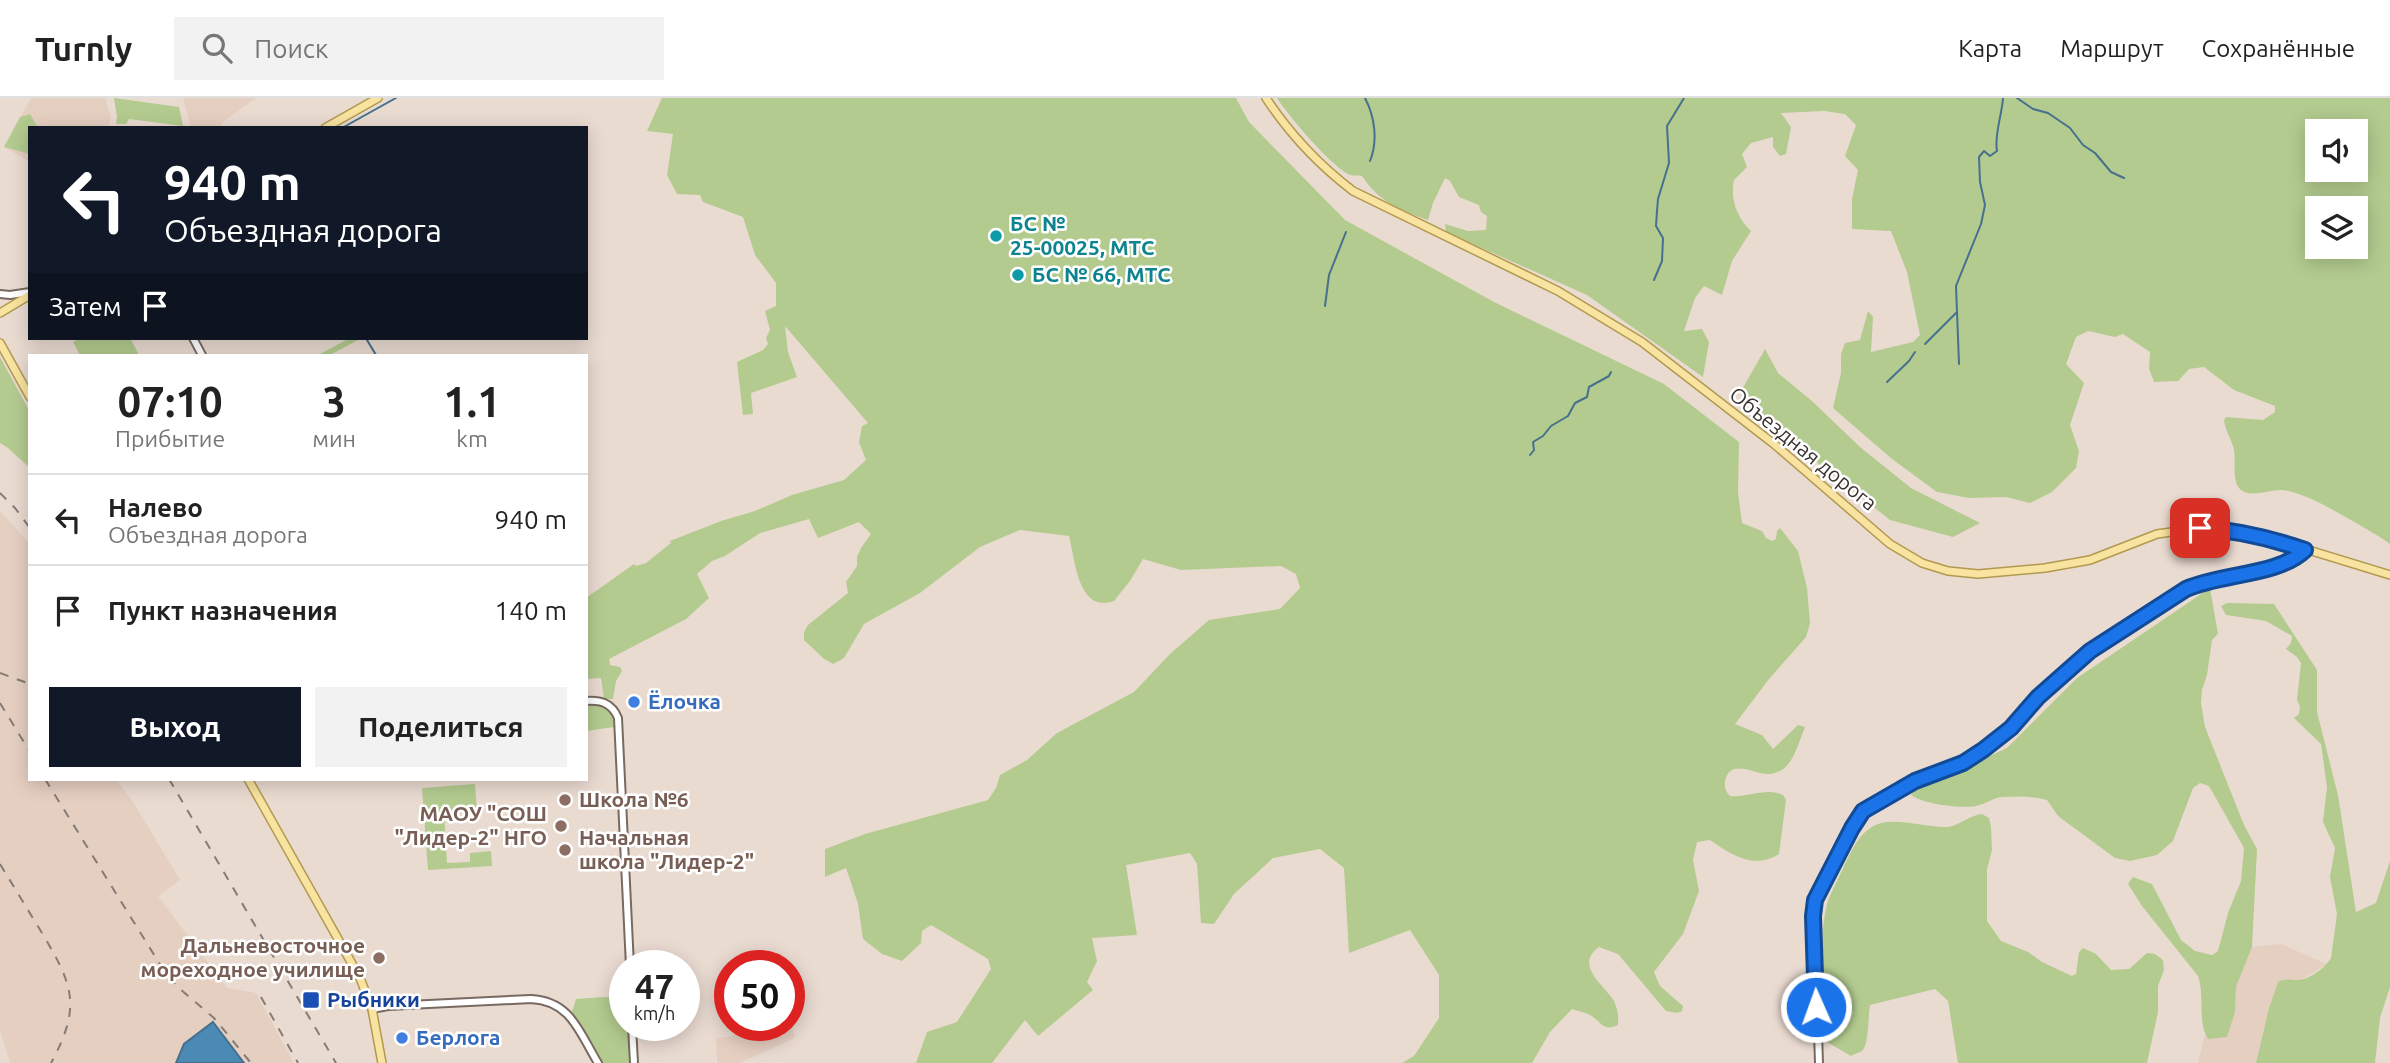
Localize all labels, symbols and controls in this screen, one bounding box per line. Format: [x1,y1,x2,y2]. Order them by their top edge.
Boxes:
search box [174,17,664,80]
icon: search [198,29,236,67]
text: Turnly [35,30,132,67]
text: Поиск [254,34,328,63]
text: Карта [1958,35,2022,62]
text: Маршрут [2060,35,2164,62]
text: Сохранённые [2202,35,2355,62]
map controls [2305,119,2368,259]
button: sound [2305,119,2368,182]
icon: left [49,154,140,245]
text: 940 m [164,154,301,209]
button: layers [2305,196,2368,259]
place label: БС № 25-00025, МТС [1010,211,1154,259]
text: Объездная дорога [164,212,442,248]
marker: БС № 25-00025, МТС [988,228,1004,244]
place label: БС № 66, МТС [1032,262,1171,286]
marker: БС № 66, МТС [1010,267,1026,283]
icon: arrive [136,287,174,325]
text: Затем [49,292,122,321]
text: 07:10 [118,378,223,425]
text: 3 [322,378,346,425]
text: 1.1 [443,378,501,425]
street label: Объездная дорога [1725,381,1882,515]
text: Прибытие [115,426,225,451]
text: мин [312,426,356,451]
text: km [456,426,488,451]
text: Налево [108,493,203,522]
pin [2170,498,2230,558]
icon: left [49,501,87,539]
text: 940 m [495,505,567,534]
icon: arrive [2181,509,2219,547]
text: Объездная дорога [108,522,308,547]
icon: arrive [49,592,87,630]
text: Пункт назначения [108,596,338,625]
text: 140 m [495,596,567,625]
button: Выход [49,687,301,767]
button: Поделиться [315,687,567,767]
place label: Ёлочка [648,689,721,713]
marker: Ёлочка [626,694,642,710]
place label: Школа №6 [579,787,689,811]
marker: Школа №6 [557,792,573,808]
place label: МАОУ "СОШ "Лидер-2" НГО [395,801,547,849]
marker: МАОУ "СОШ "Лидер-2" НГО [553,818,569,834]
place label: Начальная школа "Лидер-2" [579,825,754,873]
marker: Начальная школа "Лидер-2" [557,842,573,858]
place label: Дальневосточное мореходное училище [141,933,365,981]
marker: Дальневосточное мореходное училище [371,950,387,966]
speed limit sign: 50 [714,950,805,1041]
text: 47 [635,966,674,1006]
position arrow [1779,970,1853,1044]
place label: Рыбники [327,987,420,1011]
marker: Рыбники [301,990,321,1010]
text: km/h [634,1003,675,1023]
place label: Берлога [416,1025,500,1049]
marker: Берлога [394,1030,410,1046]

